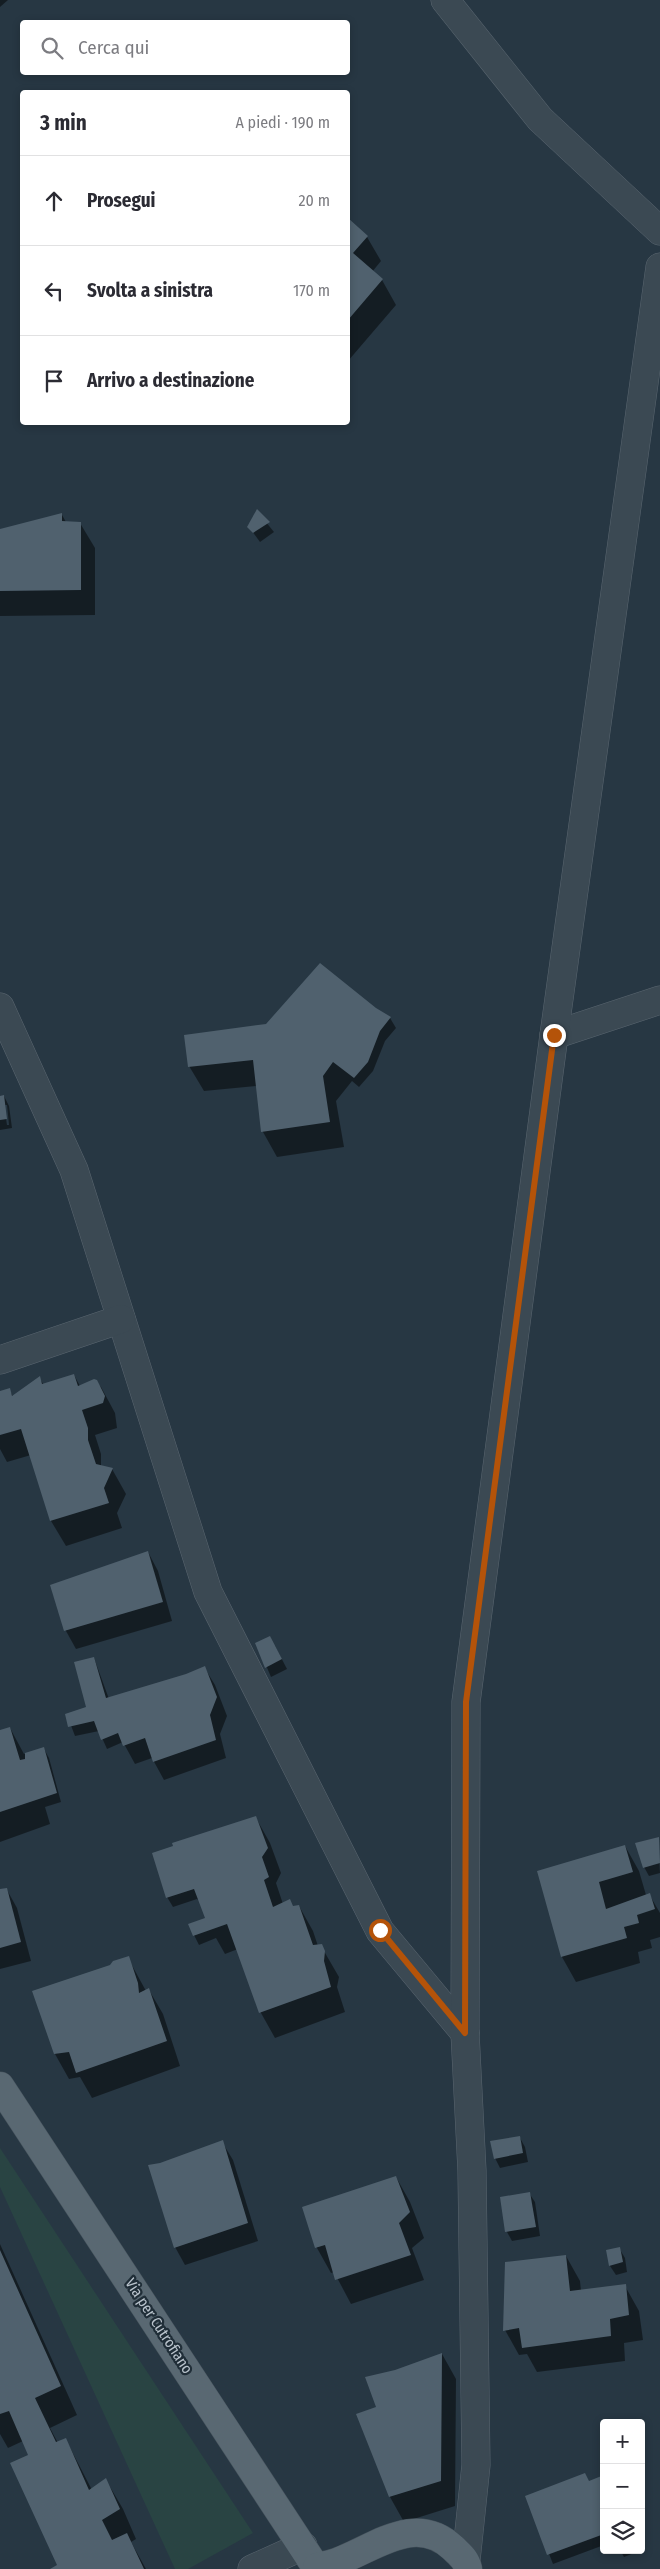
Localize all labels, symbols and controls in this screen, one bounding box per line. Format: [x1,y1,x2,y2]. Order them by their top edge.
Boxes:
search box [20,20,350,75]
icon: search [38,34,66,62]
text: Cerca qui [78,36,149,59]
text: 3 min [40,110,87,136]
text: A piedi · 190 m [235,113,330,132]
icon: ahead [40,187,68,215]
text: Prosegui [87,189,156,212]
text: 20 m [299,191,330,210]
icon: left [40,277,68,305]
text: Svolta a sinistra [87,279,213,302]
text: 170 m [293,281,330,300]
icon: arrive [40,367,68,395]
text: Arrivo a destinazione [87,369,254,392]
route end [543,1024,566,1047]
route start [369,1919,392,1942]
street label: Via per Cutrofiano [121,2275,197,2377]
map controls [600,2419,645,2554]
button: + [600,2419,645,2464]
button: − [600,2464,645,2509]
button: layers [600,2509,645,2554]

